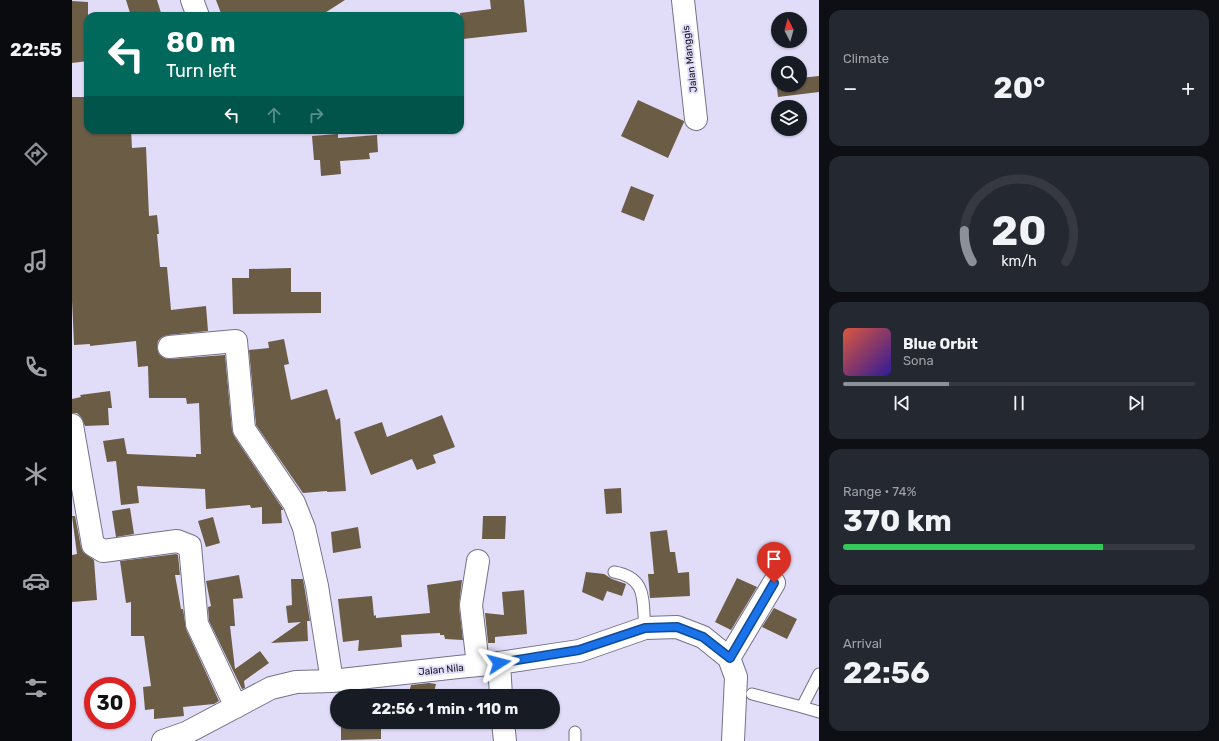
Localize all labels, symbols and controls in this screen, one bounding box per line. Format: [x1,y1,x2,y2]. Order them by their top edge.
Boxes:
north arrow [771,12,807,48]
map controls [771,12,807,136]
street label: Jalan Manggis [680,25,700,93]
text: 80 m [166,26,236,59]
icon: left [100,28,152,80]
text: 22:55 [10,39,62,61]
text: Climate [843,51,889,66]
button: search [771,56,807,92]
text: Turn left [166,60,236,82]
text: 20° [993,70,1045,106]
text: − [843,75,857,102]
text: + [1181,75,1195,102]
button: layers [771,100,807,136]
icon: left [221,104,243,126]
icon: ahead [263,104,285,126]
icon: right [305,104,327,126]
icon: directions [22,140,50,168]
text: 20 [991,206,1047,255]
icon: music [22,247,50,275]
text: km/h [1001,253,1037,270]
text: Blue Orbit [903,335,978,353]
icon: phone [22,353,50,381]
text: Sona [903,353,934,368]
icon: previous [891,392,913,414]
icon: pause [1008,392,1030,414]
icon: next [1125,392,1147,414]
icon: climate [22,460,50,488]
text: Range · 74% [843,484,916,499]
text: 370 km [843,503,952,539]
pin [757,542,791,583]
icon: arrive [763,548,785,570]
icon: car [22,567,50,595]
text: Arrival [843,636,882,651]
position arrow [478,642,520,684]
text: 22:56 [843,655,930,691]
street label: Jalan Nila [418,662,464,678]
icon: filters [22,674,50,702]
speed limit sign: 30 [84,677,136,729]
text: 22:56 · 1 min · 110 m [372,700,518,718]

